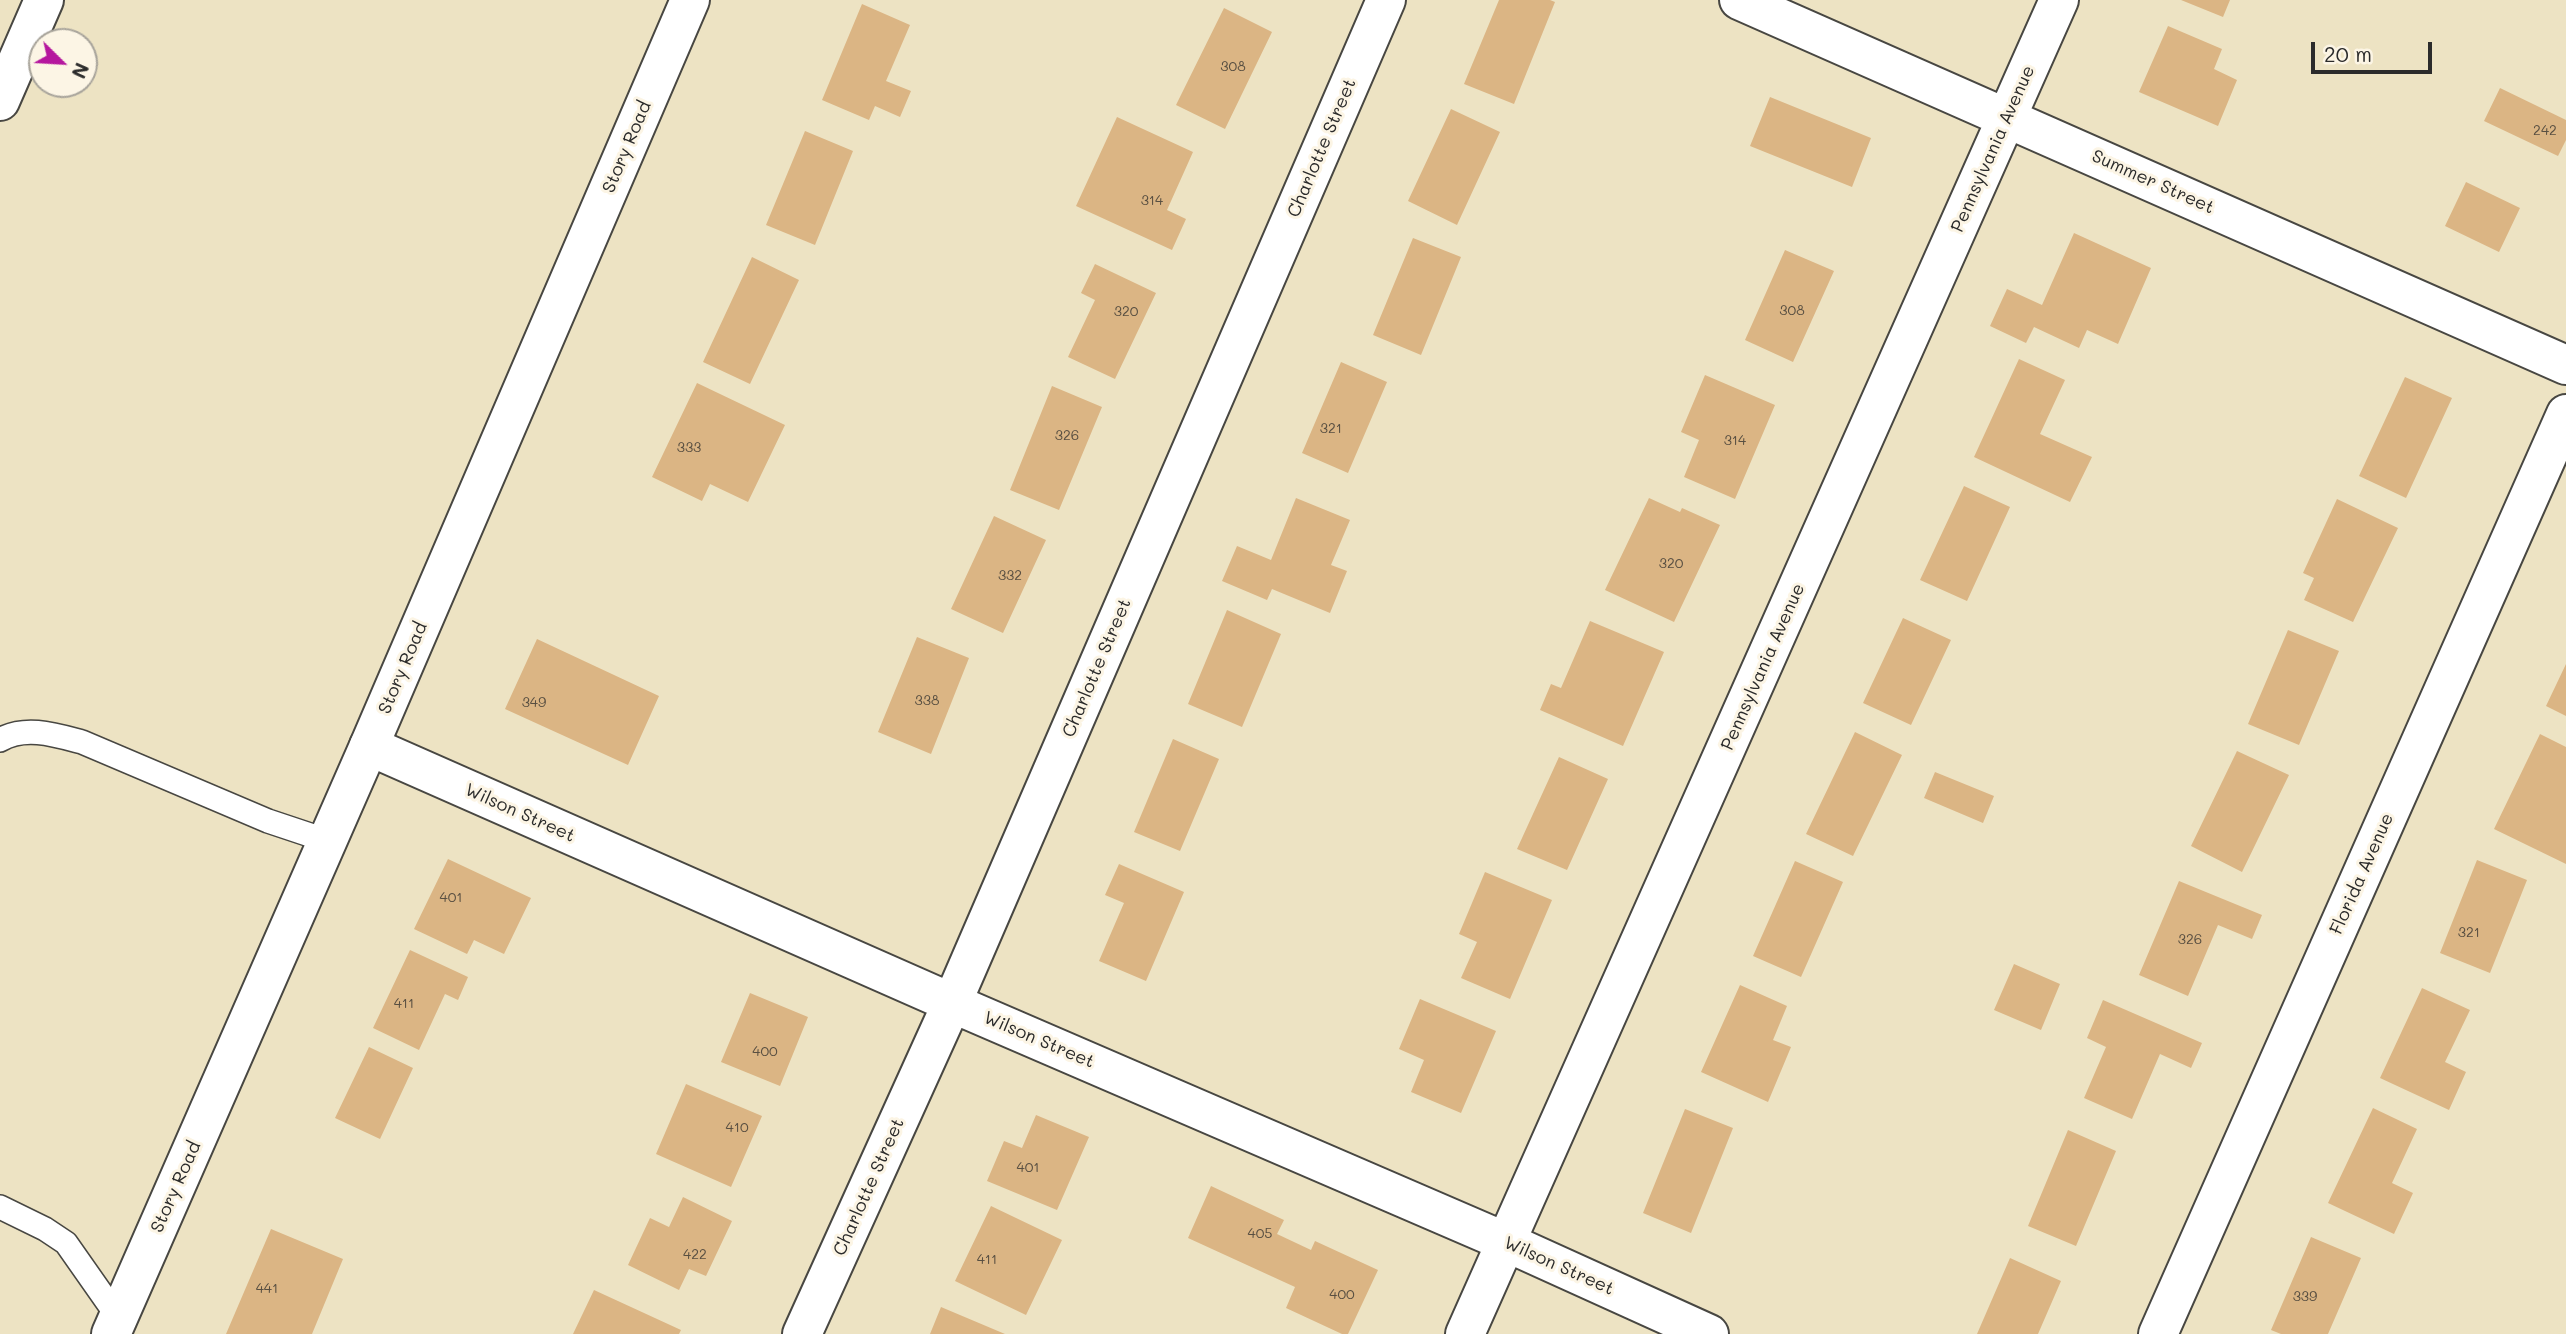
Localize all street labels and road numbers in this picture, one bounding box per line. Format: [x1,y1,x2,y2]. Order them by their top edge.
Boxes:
street label: Pennsylvania Avenue [1946,62,2040,236]
street label: Charlotte Street [1283,75,1361,221]
street label: Story Road [598,98,656,196]
street label: Summer Street [2088,145,2218,219]
street label: Pennsylvania Avenue [1716,580,1810,754]
street label: Charlotte Street [1058,595,1136,741]
street label: Story Road [374,619,432,717]
street label: Wilson Street [462,779,578,847]
street label: Florida Avenue [2326,810,2398,938]
street label: Wilson Street [980,1007,1098,1073]
street label: Charlotte Street [829,1115,909,1259]
street label: Story Road [146,1138,206,1236]
street label: Wilson Street [1501,1232,1617,1300]

